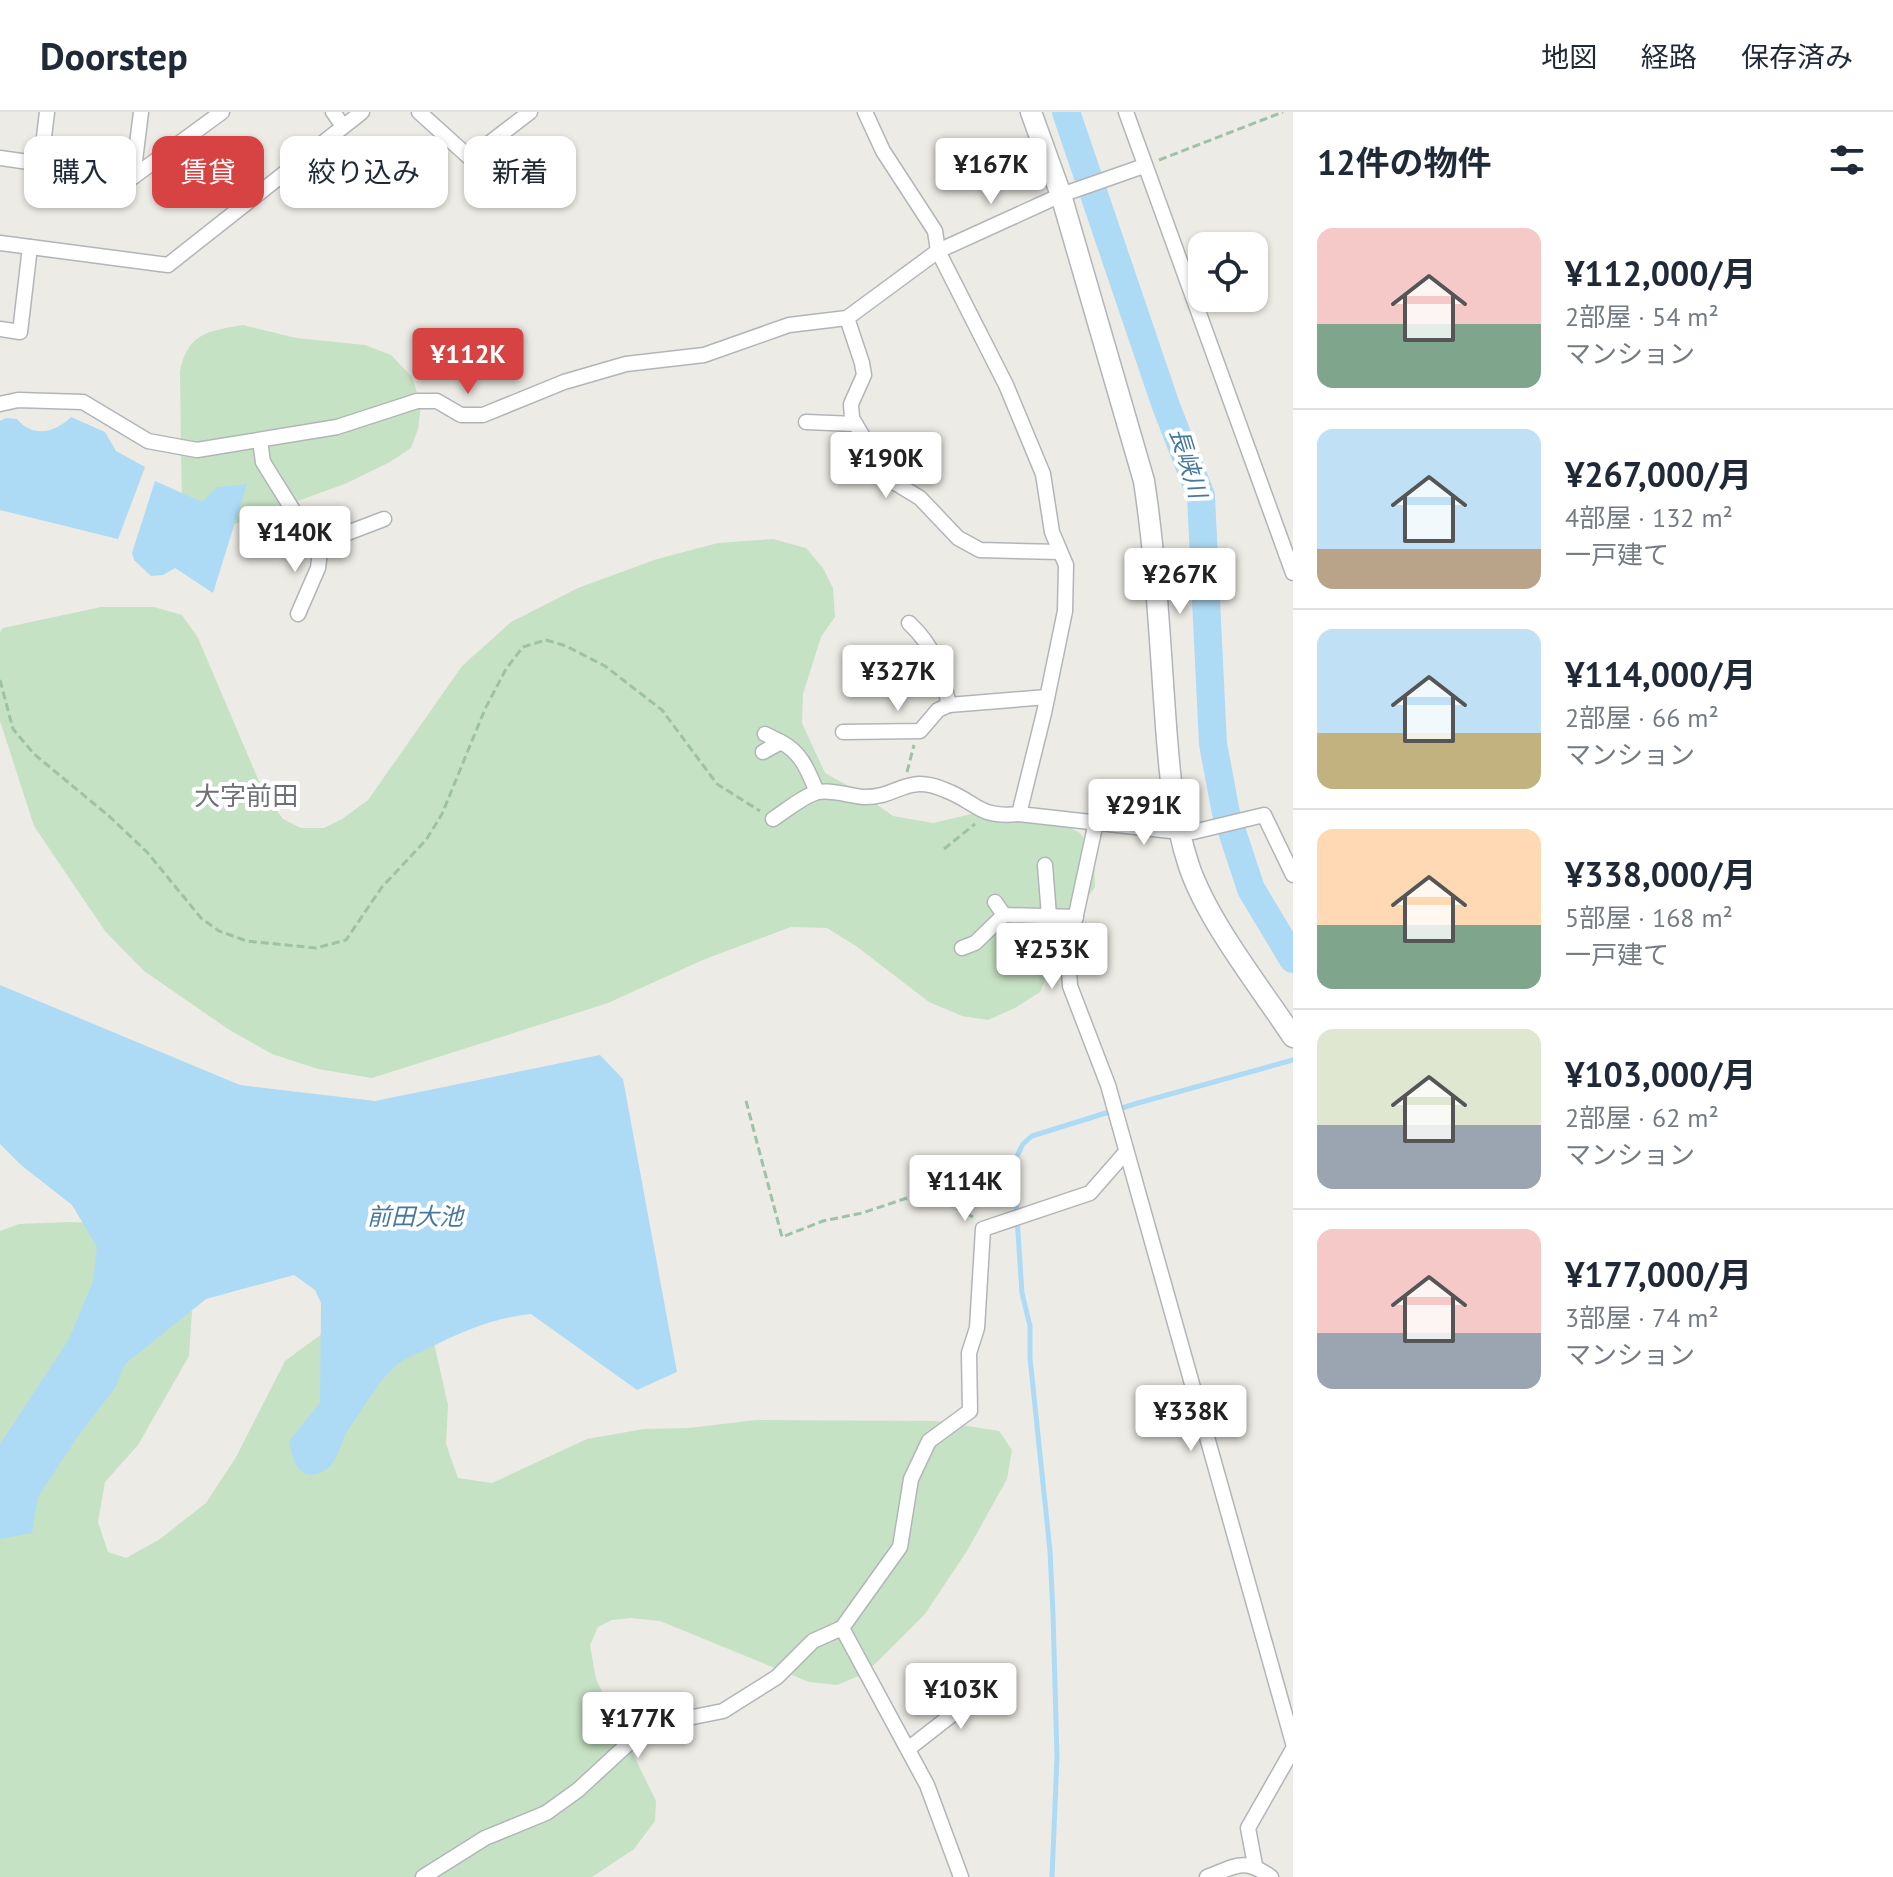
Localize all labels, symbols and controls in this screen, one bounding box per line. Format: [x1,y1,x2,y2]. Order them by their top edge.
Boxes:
text: Doorstep [40,31,188,80]
text: 地図 [1541,38,1597,75]
text: 経路 [1641,38,1697,75]
text: 保存済み [1741,38,1853,75]
chip: 購入 [24,136,136,208]
chip: 賃貸 [152,136,264,208]
chip: 絞り込み [280,136,448,208]
chip: 新着 [464,136,576,208]
pin: ¥167K [935,138,1047,206]
icon: filters [1825,138,1869,182]
text: 12件の物件 [1317,140,1492,184]
text: ¥167K [953,147,1029,180]
map controls [1188,232,1268,312]
button: locate [1188,232,1268,312]
text: ¥112,000/月 [1565,251,1756,295]
icon: home [1381,260,1477,356]
text: 2部屋 · 54 m² [1565,300,1719,333]
pin: ¥112K [412,328,524,396]
text: ¥112K [430,337,506,370]
text: マンション [1565,337,1695,370]
water label: 長峡川 [1163,424,1215,505]
pin: ¥190K [830,432,942,500]
text: ¥190K [848,441,924,474]
text: ¥267,000/月 [1565,452,1752,496]
icon: home [1381,461,1477,557]
text: 4部屋 · 132 m² [1565,501,1733,534]
pin: ¥140K [239,506,351,574]
text: ¥140K [257,515,333,548]
text: 一戸建て [1565,538,1669,571]
pin: ¥267K [1124,548,1236,616]
text: ¥267K [1142,557,1218,590]
pin: ¥327K [842,645,954,713]
text: ¥114,000/月 [1565,652,1756,696]
text: ¥327K [860,654,936,687]
icon: home [1381,661,1477,757]
text: 2部屋 · 66 m² [1565,701,1719,734]
text: マンション [1565,738,1695,771]
district label: 大字前田 [194,779,298,812]
pin: ¥291K [1088,779,1200,847]
text: ¥291K [1106,788,1182,821]
text: ¥338,000/月 [1565,852,1756,896]
icon: home [1381,861,1477,957]
text: 5部屋 · 168 m² [1565,901,1733,934]
pin: ¥253K [996,923,1108,991]
text: ¥253K [1014,932,1090,965]
text: 一戸建て [1565,938,1669,971]
text: ¥103,000/月 [1565,1052,1756,1096]
icon: home [1381,1061,1477,1157]
text: 2部屋 · 62 m² [1565,1101,1719,1134]
text: マンション [1565,1138,1695,1171]
pin: ¥114K [909,1155,1021,1223]
text: ¥114K [927,1164,1003,1197]
water label: 前田大池 [367,1201,465,1232]
text: ¥177,000/月 [1565,1252,1752,1296]
icon: home [1381,1261,1477,1357]
text: 3部屋 · 74 m² [1565,1301,1719,1334]
text: マンション [1565,1338,1695,1371]
pin: ¥338K [1135,1385,1247,1453]
text: ¥338K [1153,1394,1229,1427]
pin: ¥103K [905,1663,1017,1731]
text: ¥103K [923,1672,999,1705]
pin: ¥177K [582,1692,694,1760]
text: ¥177K [600,1701,676,1734]

